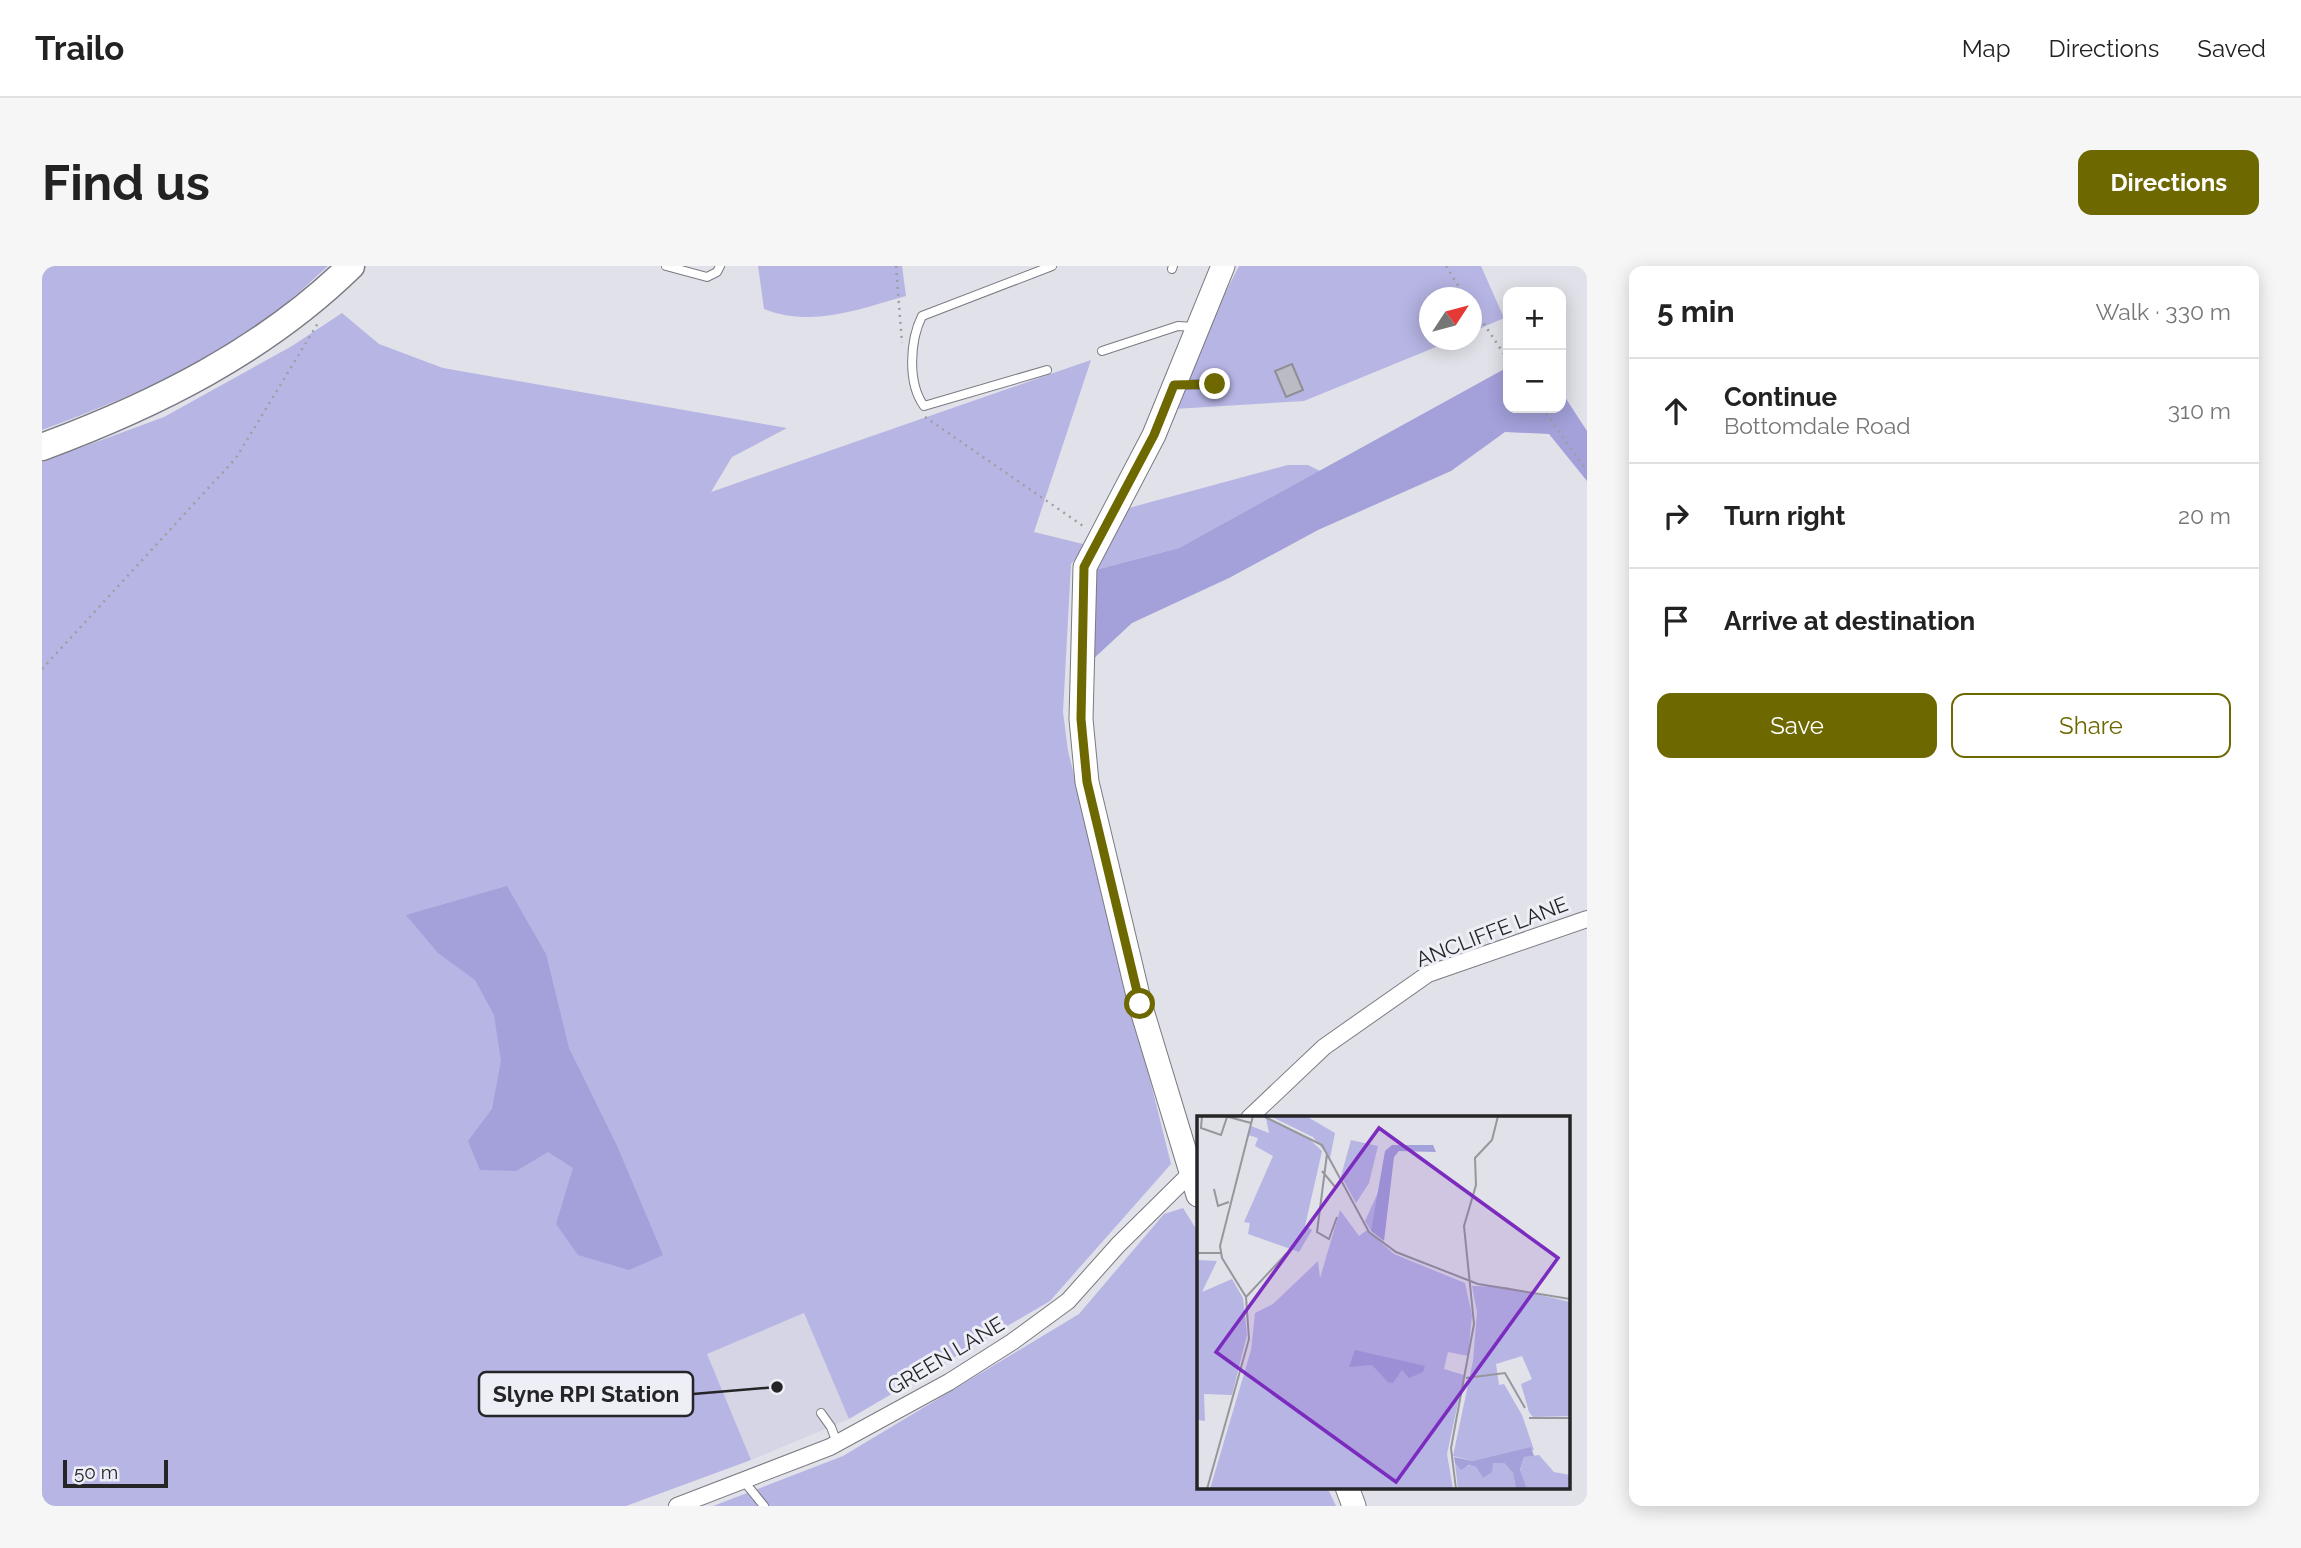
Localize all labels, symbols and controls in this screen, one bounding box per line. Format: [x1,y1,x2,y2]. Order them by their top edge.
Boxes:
text: Trailo [35,29,124,68]
text: Map [1962,34,2011,63]
text: Directions [2049,34,2159,63]
text: Saved [2197,34,2266,63]
button: Directions [2078,150,2259,215]
text: Find us [42,154,210,211]
north arrow [1419,287,1482,350]
map controls [1503,287,1566,413]
button: + [1503,287,1566,350]
text: 5 min [1657,294,1735,329]
text: Walk · 330 m [2095,298,2231,325]
button: − [1503,350,1566,413]
route end [1199,368,1230,399]
text: Continue [1724,382,1837,412]
icon: ahead [1657,392,1695,430]
text: 310 m [2168,397,2231,424]
text: Bottomdale Road [1724,412,1911,439]
icon: right [1657,497,1695,535]
text: Turn right [1724,501,1845,531]
text: 20 m [2178,502,2231,529]
icon: arrive [1657,602,1695,640]
text: Arrive at destination [1724,606,1975,636]
button: Save [1657,693,1937,758]
button: Share [1951,693,2231,758]
street label: ANCLIFFE LANE [1412,891,1571,972]
route start [1124,988,1155,1019]
inset map [1197,1116,1570,1488]
street label: GREEN LANE [883,1311,1008,1400]
callout: Slyne RPI Station [479,1372,693,1416]
text: Slyne RPI Station [493,1380,679,1407]
scale bar [63,1457,168,1489]
text: 50 m [74,1461,118,1483]

